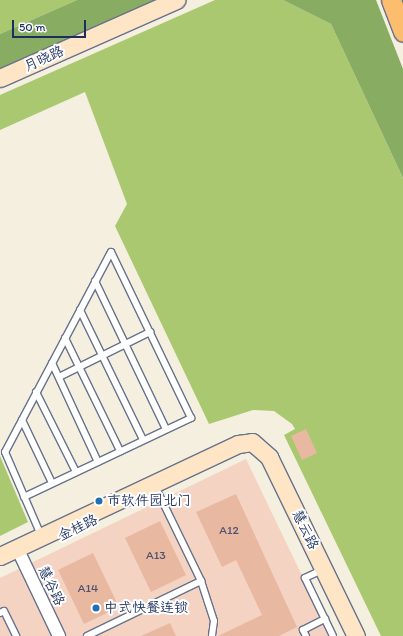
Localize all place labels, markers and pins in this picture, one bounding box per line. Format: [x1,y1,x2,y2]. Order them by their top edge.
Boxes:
place label: 市软件园北门 [107,493,191,509]
marker: 市软件园北门 [94,496,104,506]
place label: 中式快餐连锁 [104,600,188,616]
marker: 中式快餐连锁 [91,603,101,613]

